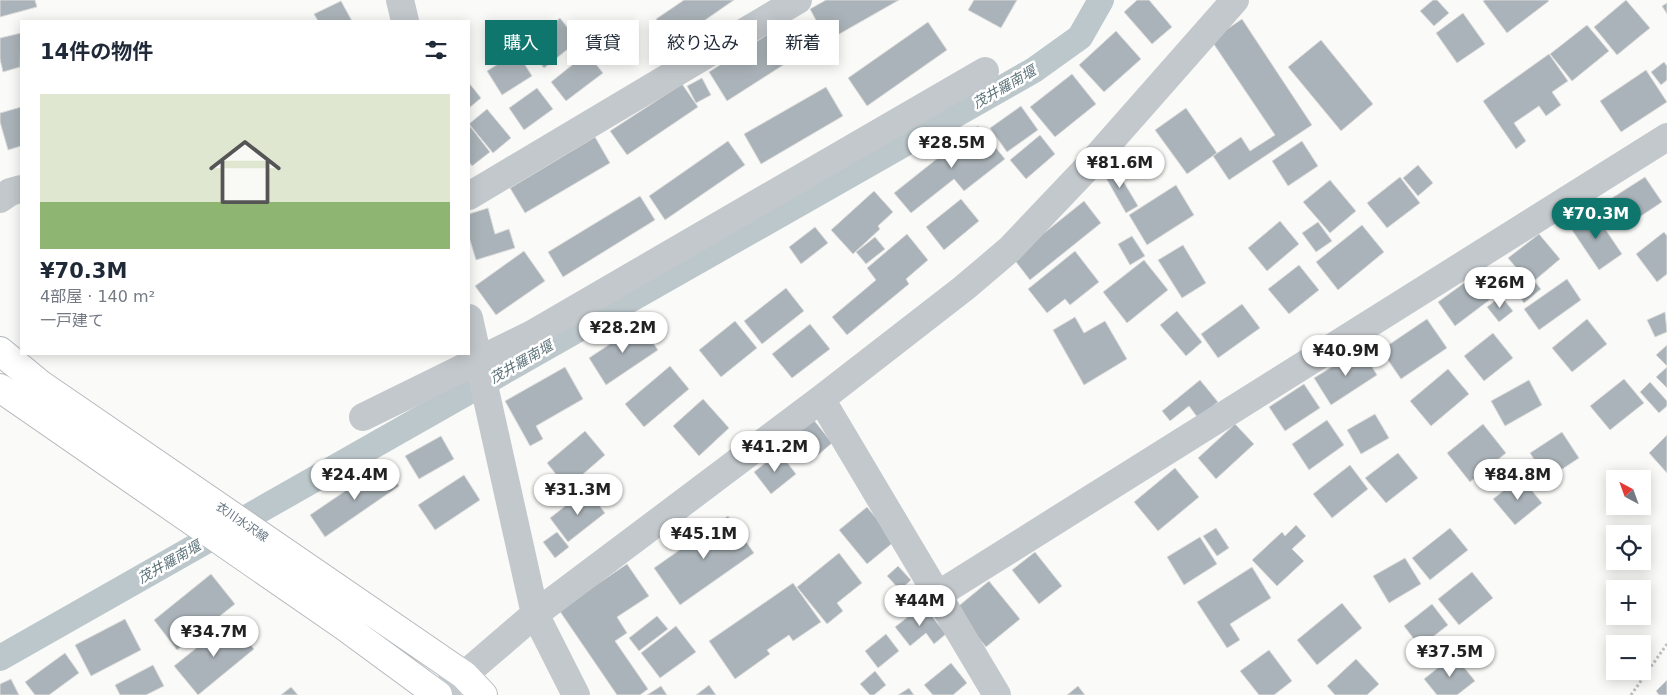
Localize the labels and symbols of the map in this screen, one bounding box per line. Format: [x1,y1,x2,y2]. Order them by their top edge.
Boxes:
water label: 茂井羅南堰 [970,61,1041,111]
pin: ¥28.5M [911,126,993,169]
pin: ¥81.6M [1079,146,1161,189]
pin: ¥70.3M [1555,198,1637,240]
pin: ¥26M [1470,266,1530,309]
pin: ¥28.2M [582,312,664,354]
pin: ¥40.9M [1305,334,1387,377]
water label: 茂井羅南堰 [487,336,558,386]
pin: ¥41.2M [734,430,816,473]
pin: ¥24.4M [314,458,396,501]
pin: ¥84.8M [1477,458,1559,501]
north arrow [1606,470,1651,515]
pin: ¥31.3M [537,474,619,516]
street label: 衣川水沢線 [213,499,271,545]
pin: ¥45.1M [663,518,745,560]
water label: 茂井羅南堰 [135,536,206,586]
pin: ¥44M [890,584,950,627]
pin: ¥34.7M [173,616,255,658]
pin: ¥37.5M [1409,636,1491,678]

